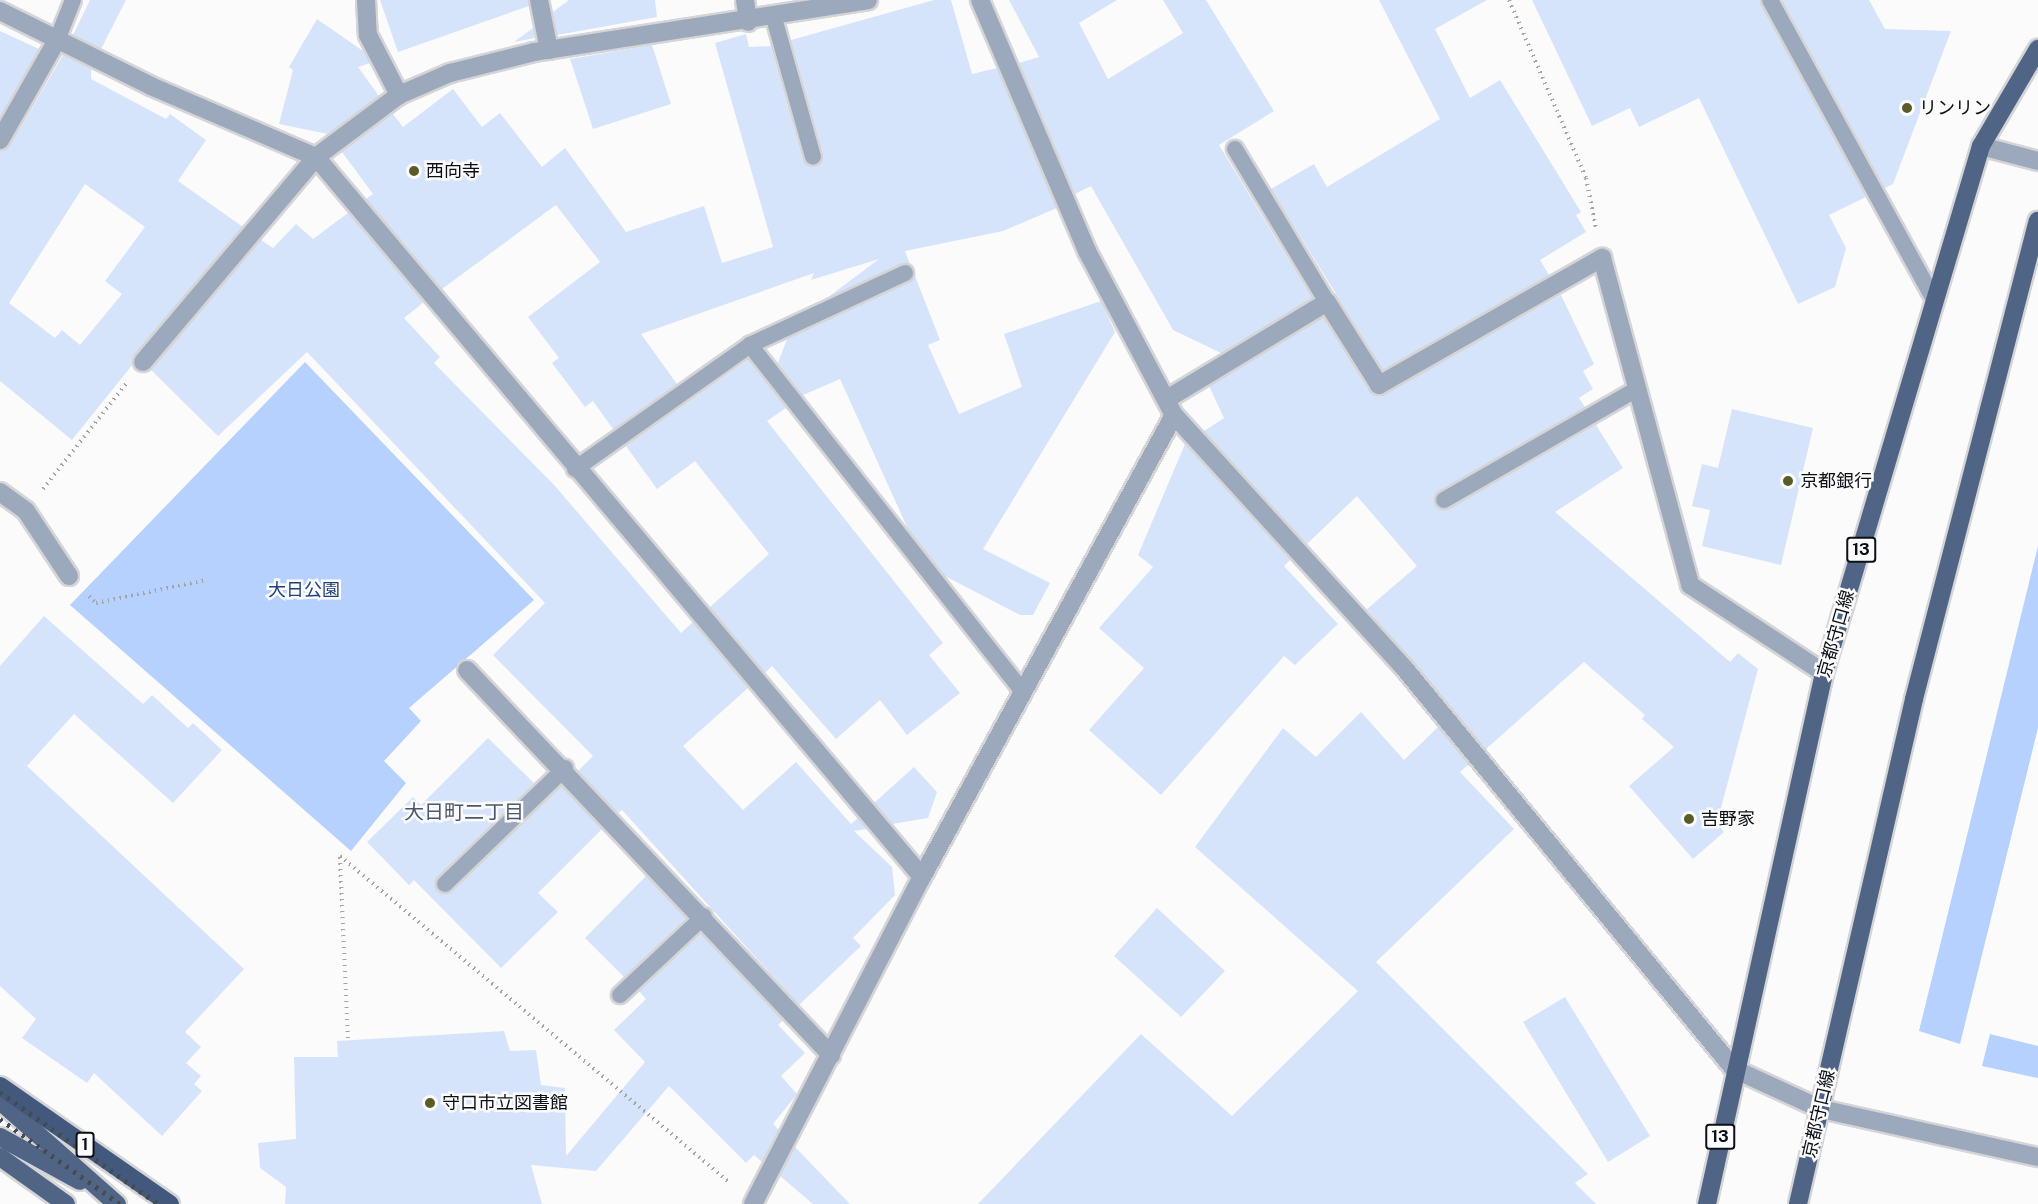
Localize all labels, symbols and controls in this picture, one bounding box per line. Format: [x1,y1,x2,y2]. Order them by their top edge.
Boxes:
place label: リンリン [1919,97,1991,119]
marker: リンリン [1900,101,1914,115]
place label: 西向寺 [426,160,480,182]
marker: 西向寺 [407,164,421,178]
place label: 京都銀行 [1800,470,1872,492]
marker: 京都銀行 [1781,474,1795,488]
road number: 13 [1846,537,1876,563]
park label: 大日公園 [268,579,340,601]
street label: 京都守口線 [1813,588,1859,680]
district label: 大日町二丁目 [404,800,524,824]
place label: 吉野家 [1701,808,1755,830]
marker: 吉野家 [1682,812,1696,826]
street label: 京都守口線 [1798,1068,1840,1160]
place label: 守口市立図書館 [442,1092,568,1114]
marker: 守口市立図書館 [423,1096,437,1110]
road number: 13 [1705,1124,1735,1150]
road number: 1 [74,1132,96,1158]

